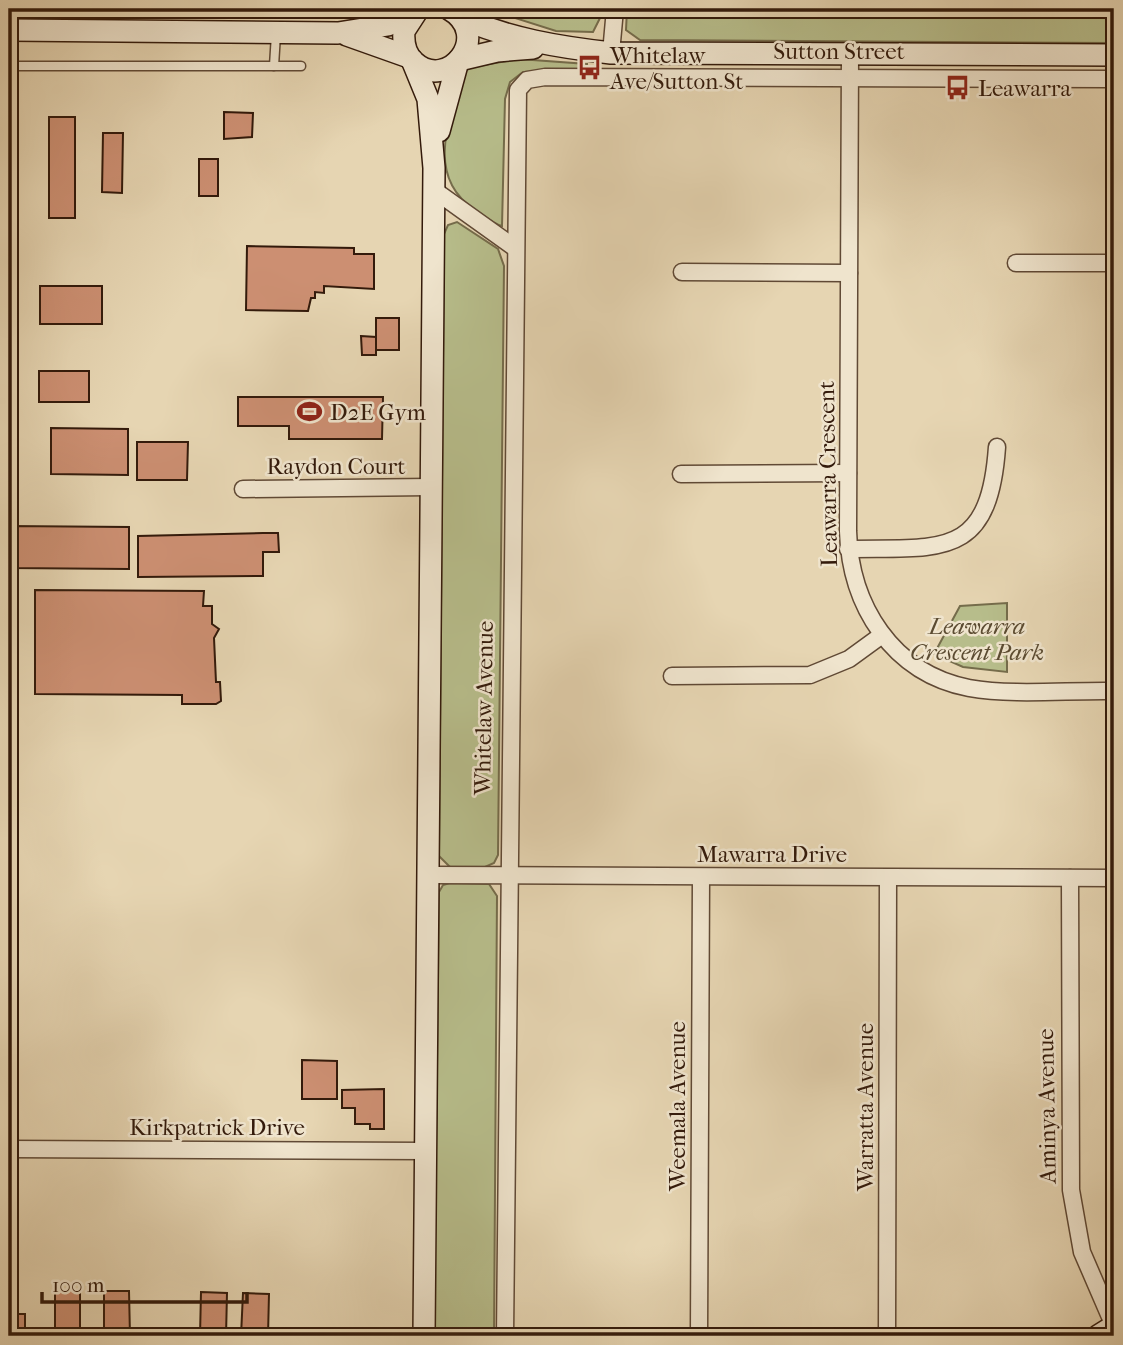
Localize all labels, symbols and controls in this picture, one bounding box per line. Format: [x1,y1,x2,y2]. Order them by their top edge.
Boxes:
street label: Sutton Street [773,38,905,65]
place label: Whitelaw Ave/Sutton St [609,42,744,95]
bus stop icon: Whitelaw Ave/Sutton St [576,54,604,82]
bus stop icon: Leawarra [944,74,972,102]
place label: Leawarra [978,75,1072,102]
street label: Leawarra Crescent [813,381,843,567]
sports icon: D2E Gym [296,398,324,426]
place label: D2E Gym [330,399,426,426]
street label: Raydon Court [266,453,406,480]
park label: Leawarra Crescent Park [910,613,1044,666]
street label: Whitelaw Avenue [469,621,499,796]
street label: Mawarra Drive [697,841,847,868]
street label: Weemala Avenue [664,1021,691,1192]
street label: Warratta Avenue [852,1023,879,1192]
street label: Aminya Avenue [1032,1028,1062,1185]
street label: Kirkpatrick Drive [129,1114,305,1141]
scale bar [42,1261,247,1305]
text: 100 m [52,1273,105,1297]

